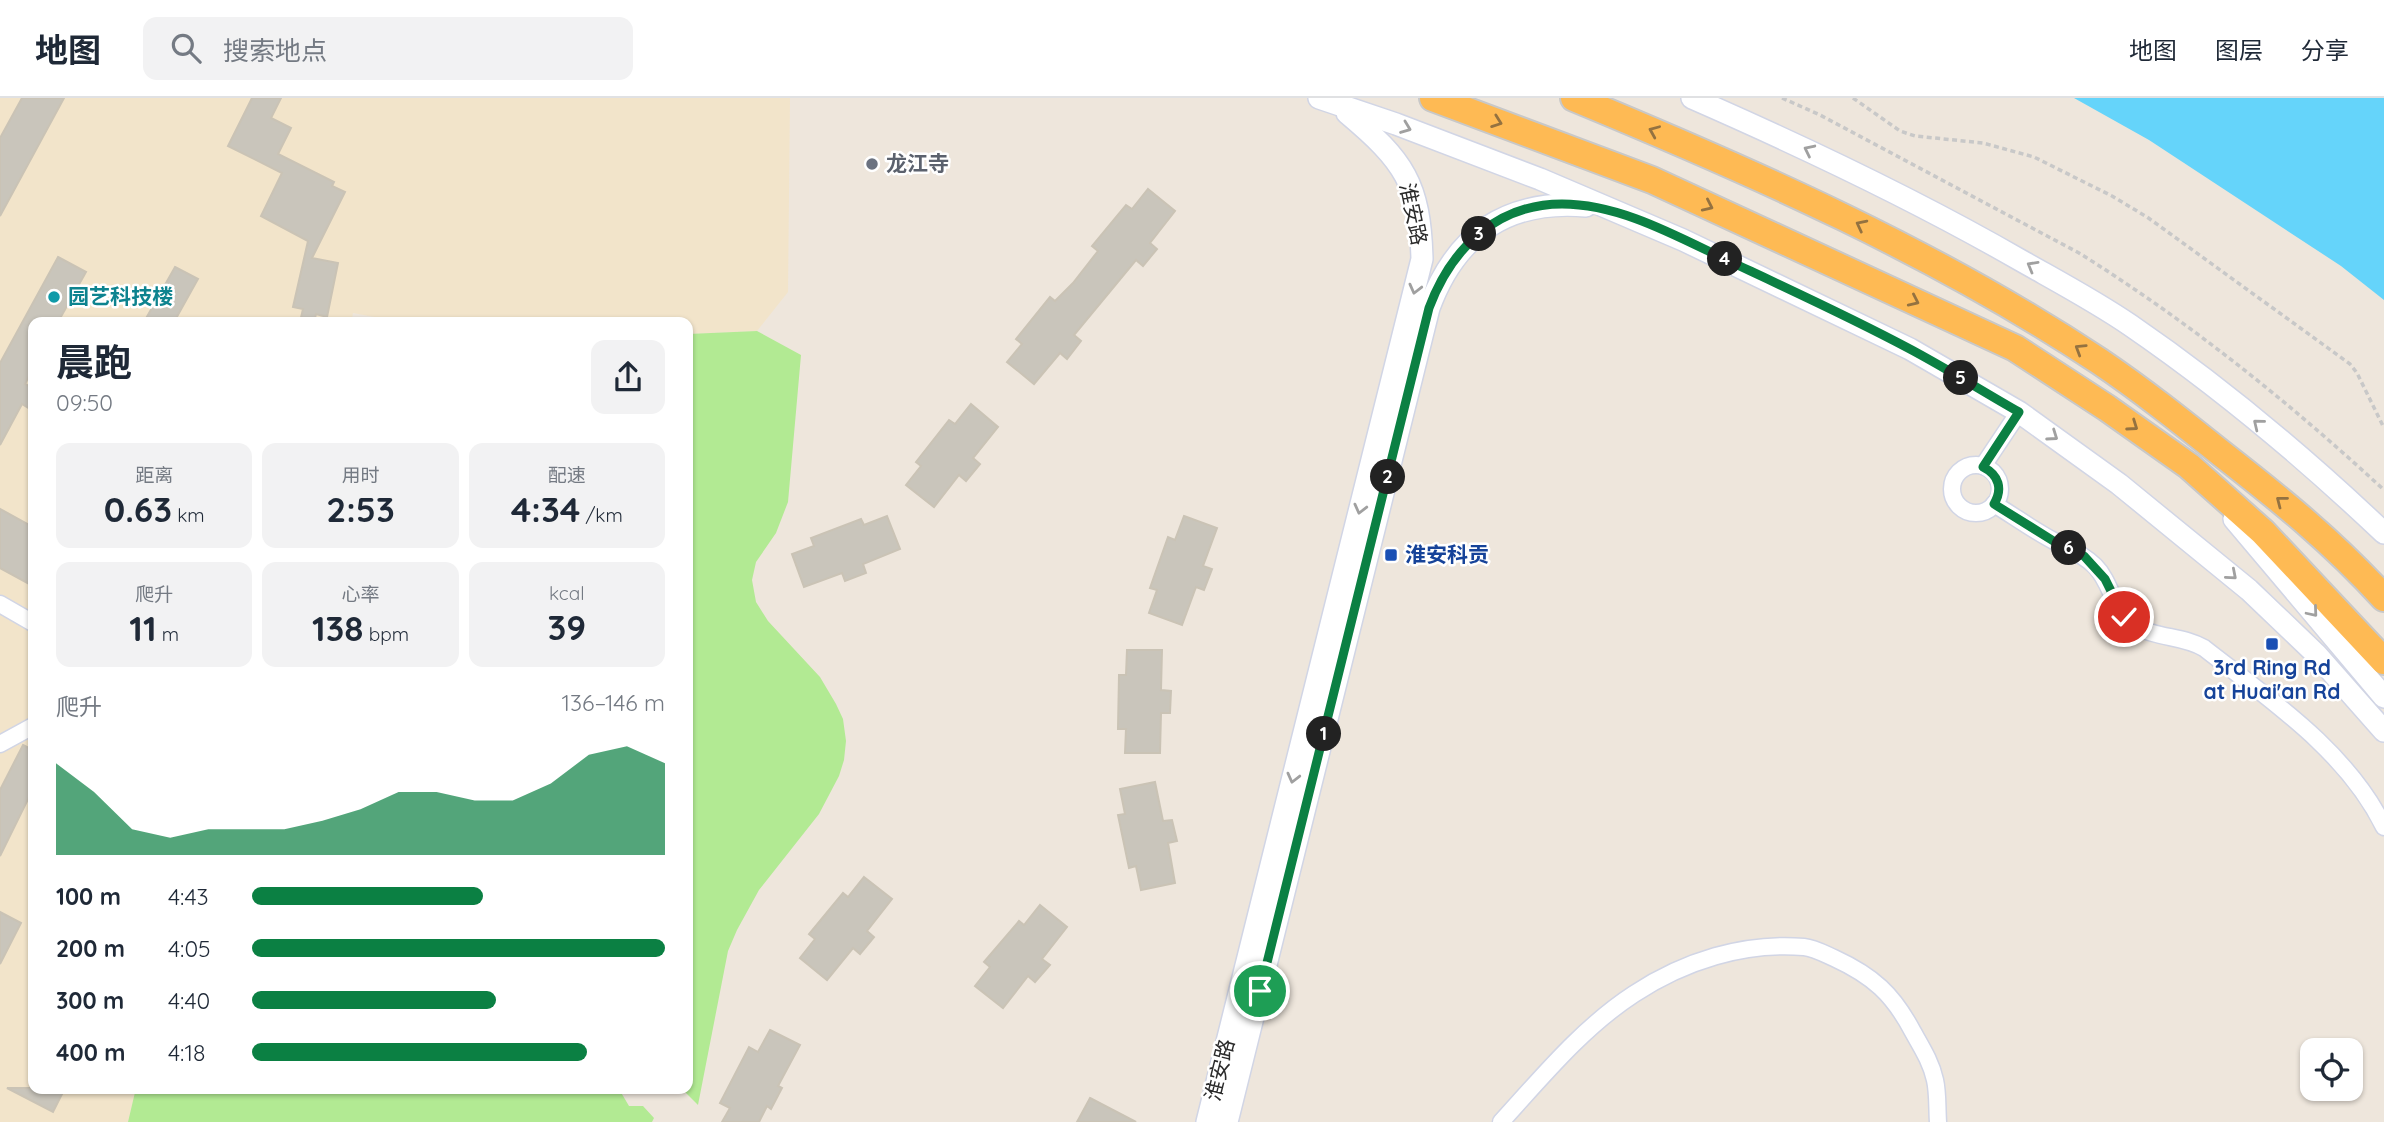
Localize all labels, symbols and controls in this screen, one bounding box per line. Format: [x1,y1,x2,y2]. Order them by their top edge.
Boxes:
search box [143,17,633,80]
text: 地图 [35,29,101,70]
icon: search [167,29,205,67]
text: 搜索地点 [223,34,327,67]
text: 地图 [2129,35,2177,65]
text: 图层 [2215,35,2263,65]
text: 分享 [2301,35,2349,65]
one-way arrow [1490,114,1502,128]
one-way arrow [1400,120,1412,134]
one-way arrow [1648,125,1661,139]
one-way arrow [1804,144,1816,158]
place label: 龙江寺 [886,150,949,176]
marker: 龙江寺 [864,156,880,172]
street label: 淮安路 [1395,180,1433,247]
one-way arrow [1701,198,1713,212]
pin: 3 [1462,216,1496,252]
one-way arrow [1856,220,1868,234]
text: 3 [1473,221,1484,245]
pin: 4 [1708,242,1742,276]
text: 4 [1719,246,1730,270]
one-way arrow [2027,261,2039,274]
place label: 园艺科技楼 [68,283,173,309]
one-way arrow [1409,283,1423,295]
marker: 园艺科技楼 [46,289,62,305]
one-way arrow [1907,293,1920,307]
text: 晨跑 [56,338,132,386]
button: share [591,340,665,414]
one-way arrow [2074,345,2087,358]
pin: 5 [1944,360,1979,396]
text: 5 [1955,365,1966,389]
text: 09:50 [56,388,113,417]
one-way arrow [2125,418,2138,430]
one-way arrow [2254,420,2267,432]
one-way arrow [2045,428,2058,441]
pin: 2 [1370,460,1406,494]
text: 距离 [135,463,173,487]
text: 用时 [341,463,380,487]
text: 配速 [548,463,586,487]
text: 2 [1382,464,1393,488]
text: 0.63 [104,487,172,531]
text: 2:53 [326,487,395,531]
text: 4:34 [511,487,580,531]
one-way arrow [2277,496,2289,509]
text: km [172,503,205,527]
text: /km [580,503,623,527]
one-way arrow [1354,503,1368,515]
pin: 6 [2052,531,2086,566]
text: 6 [2063,535,2074,559]
place label: 淮安科贡 [1405,541,1489,567]
marker: 淮安科贡 [1383,547,1399,563]
one-way arrow [2224,567,2237,579]
text: kcal [549,581,585,605]
text: 爬升 [135,582,173,606]
text: 心率 [341,582,380,606]
pin [2094,587,2154,647]
icon: check [2105,598,2143,636]
one-way arrow [2305,603,2317,616]
text: 39 [547,605,586,649]
text: 11 [129,606,157,650]
text: 138 [312,606,364,650]
text: m [157,622,179,646]
text: bpm [364,622,409,646]
marker: 3rd Ring Rd at Huai'an Rd [2264,636,2280,652]
place label: 3rd Ring Rd at Huai'an Rd [2204,654,2340,704]
text: 136–146 m [562,688,665,717]
text: 爬升 [56,692,102,721]
pin: 1 [1306,716,1342,752]
text: 1 [1320,721,1327,745]
one-way arrow [1287,772,1301,784]
text: 100 m [56,882,121,911]
text: 4:43 [168,882,209,911]
text: 200 m [56,934,125,963]
text: 4:05 [168,934,211,963]
pin [1230,961,1290,1021]
icon: arrive [1241,972,1279,1010]
text: 300 m [56,986,124,1015]
text: 4:40 [168,986,210,1015]
street label: 淮安路 [1199,1036,1239,1103]
text: 400 m [56,1038,125,1067]
text: 4:18 [168,1038,205,1067]
map controls [2300,1038,2363,1101]
button: locate [2300,1038,2363,1101]

